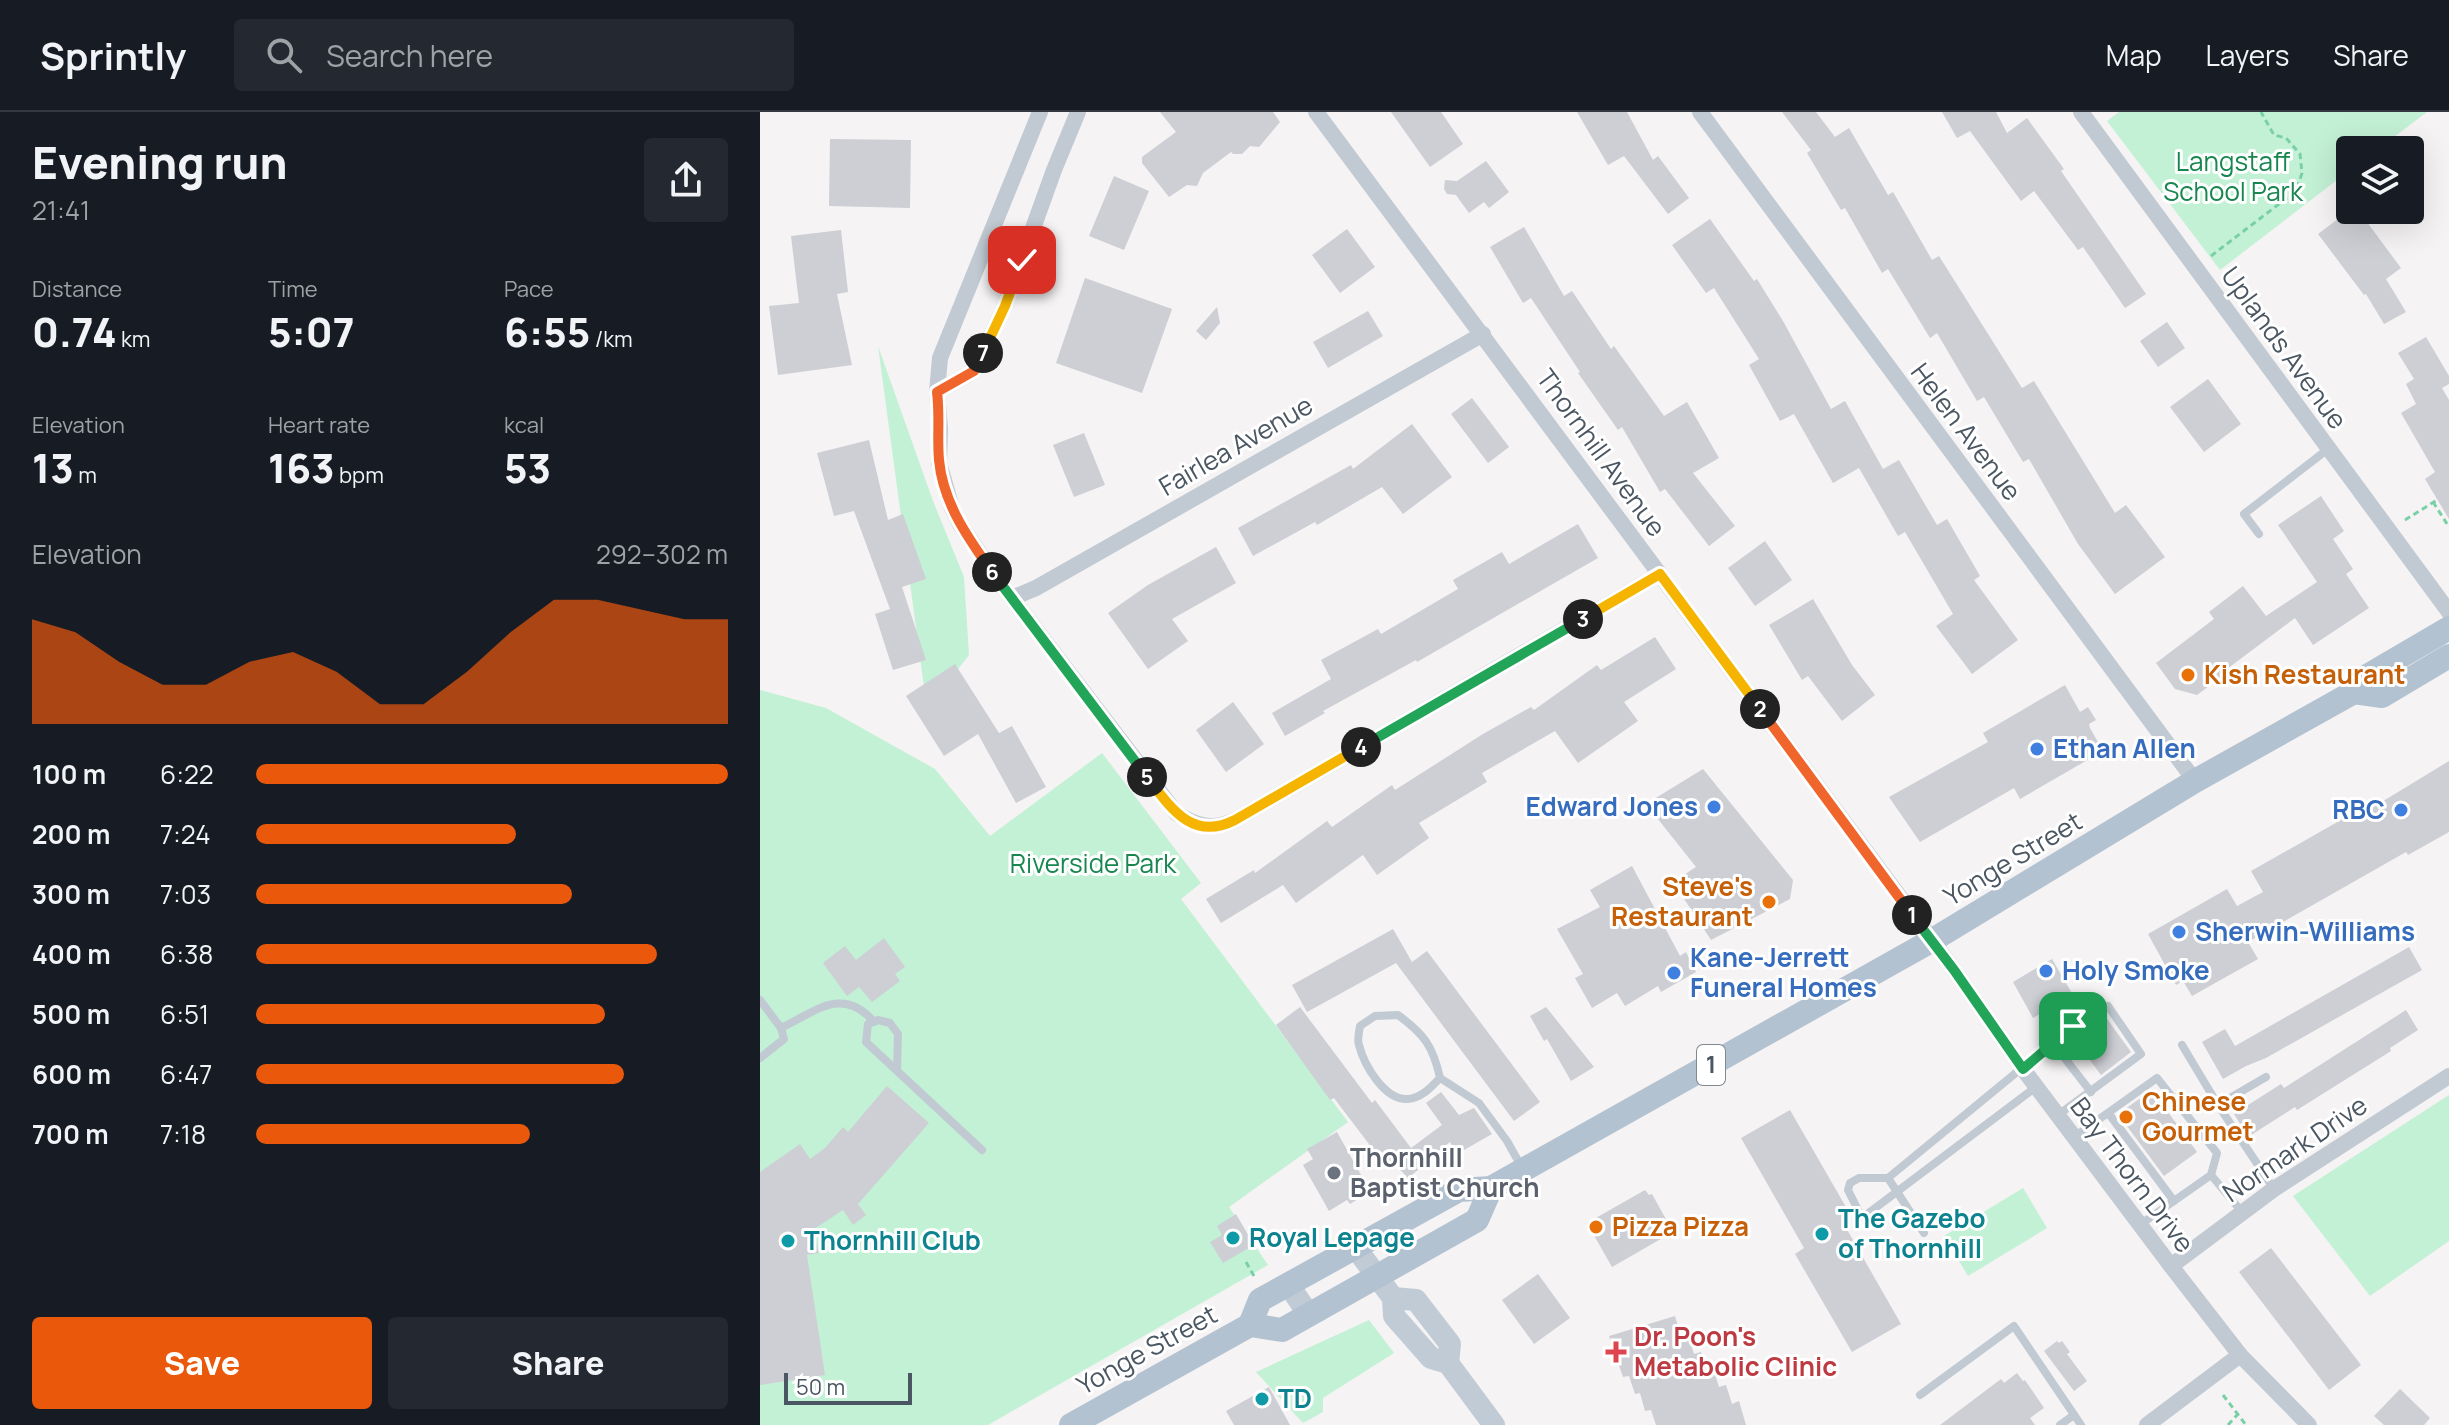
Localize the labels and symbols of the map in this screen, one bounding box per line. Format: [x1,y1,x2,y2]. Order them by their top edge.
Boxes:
park label: Langstaff School Park [2163,143,2304,209]
pin [988,226,1056,294]
street label: Uplands Avenue [2214,259,2356,436]
pin: 7 [963,333,1003,373]
street label: Helen Avenue [1903,355,2030,508]
street label: Thornhill Avenue [1529,361,1675,544]
street label: Fairlea Avenue [1152,387,1319,504]
pin: 6 [972,552,1012,592]
pin: 3 [1563,599,1603,639]
place label: Kish Restaurant [2204,656,2406,692]
marker: Kish Restaurant [2179,666,2197,684]
pin: 2 [1740,689,1780,729]
pin: 4 [1341,727,1381,767]
place label: Ethan Allen [2053,730,2196,766]
marker: Ethan Allen [2028,740,2046,758]
pin: 5 [1127,757,1167,797]
place label: Edward Jones [1525,788,1698,824]
place label: RBC [2332,791,2385,827]
marker: Edward Jones [1705,798,1723,816]
marker: RBC [2392,801,2410,819]
street label: Yonge Street [1937,803,2088,914]
park label: Riverside Park [1010,845,1177,881]
place label: Steve's Restaurant [1611,868,1753,934]
marker: Steve's Restaurant [1760,893,1778,911]
pin: 1 [1892,895,1932,935]
place label: Sherwin-Williams [2195,913,2415,949]
marker: Sherwin-Williams [2170,923,2188,941]
place label: Kane-Jerrett Funeral Homes [1690,939,1877,1005]
place label: Holy Smoke [2062,952,2210,988]
marker: Holy Smoke [2037,962,2055,980]
marker: Kane-Jerrett Funeral Homes [1665,964,1683,982]
pin [2039,992,2107,1060]
road number: 1 [1697,1045,1725,1085]
place label: Chinese Gourmet [2142,1083,2254,1149]
street label: Normark Drive [2215,1086,2374,1210]
street label: Bay Thorn Drive [2063,1089,2203,1259]
marker: Chinese Gourmet [2117,1108,2135,1126]
place label: Thornhill Baptist Church [1350,1139,1540,1205]
marker: Thornhill Baptist Church [1325,1164,1343,1182]
place label: The Gazebo of Thornhill [1838,1200,1985,1266]
place label: Pizza Pizza [1612,1208,1749,1244]
marker: Pizza Pizza [1587,1218,1605,1236]
place label: Royal Lepage [1249,1219,1415,1255]
place label: Thornhill Club [804,1222,981,1258]
marker: The Gazebo of Thornhill [1813,1225,1831,1243]
marker: Royal Lepage [1224,1229,1242,1247]
marker: Thornhill Club [779,1232,797,1250]
street label: Yonge Street [1070,1296,1223,1403]
place label: Dr. Poon's Metabolic Clinic [1634,1318,1837,1384]
marker: Dr. Poon's Metabolic Clinic [1605,1341,1627,1363]
scale bar [784,1369,912,1405]
place label: TD [1278,1380,1312,1416]
marker: TD [1253,1390,1271,1408]

